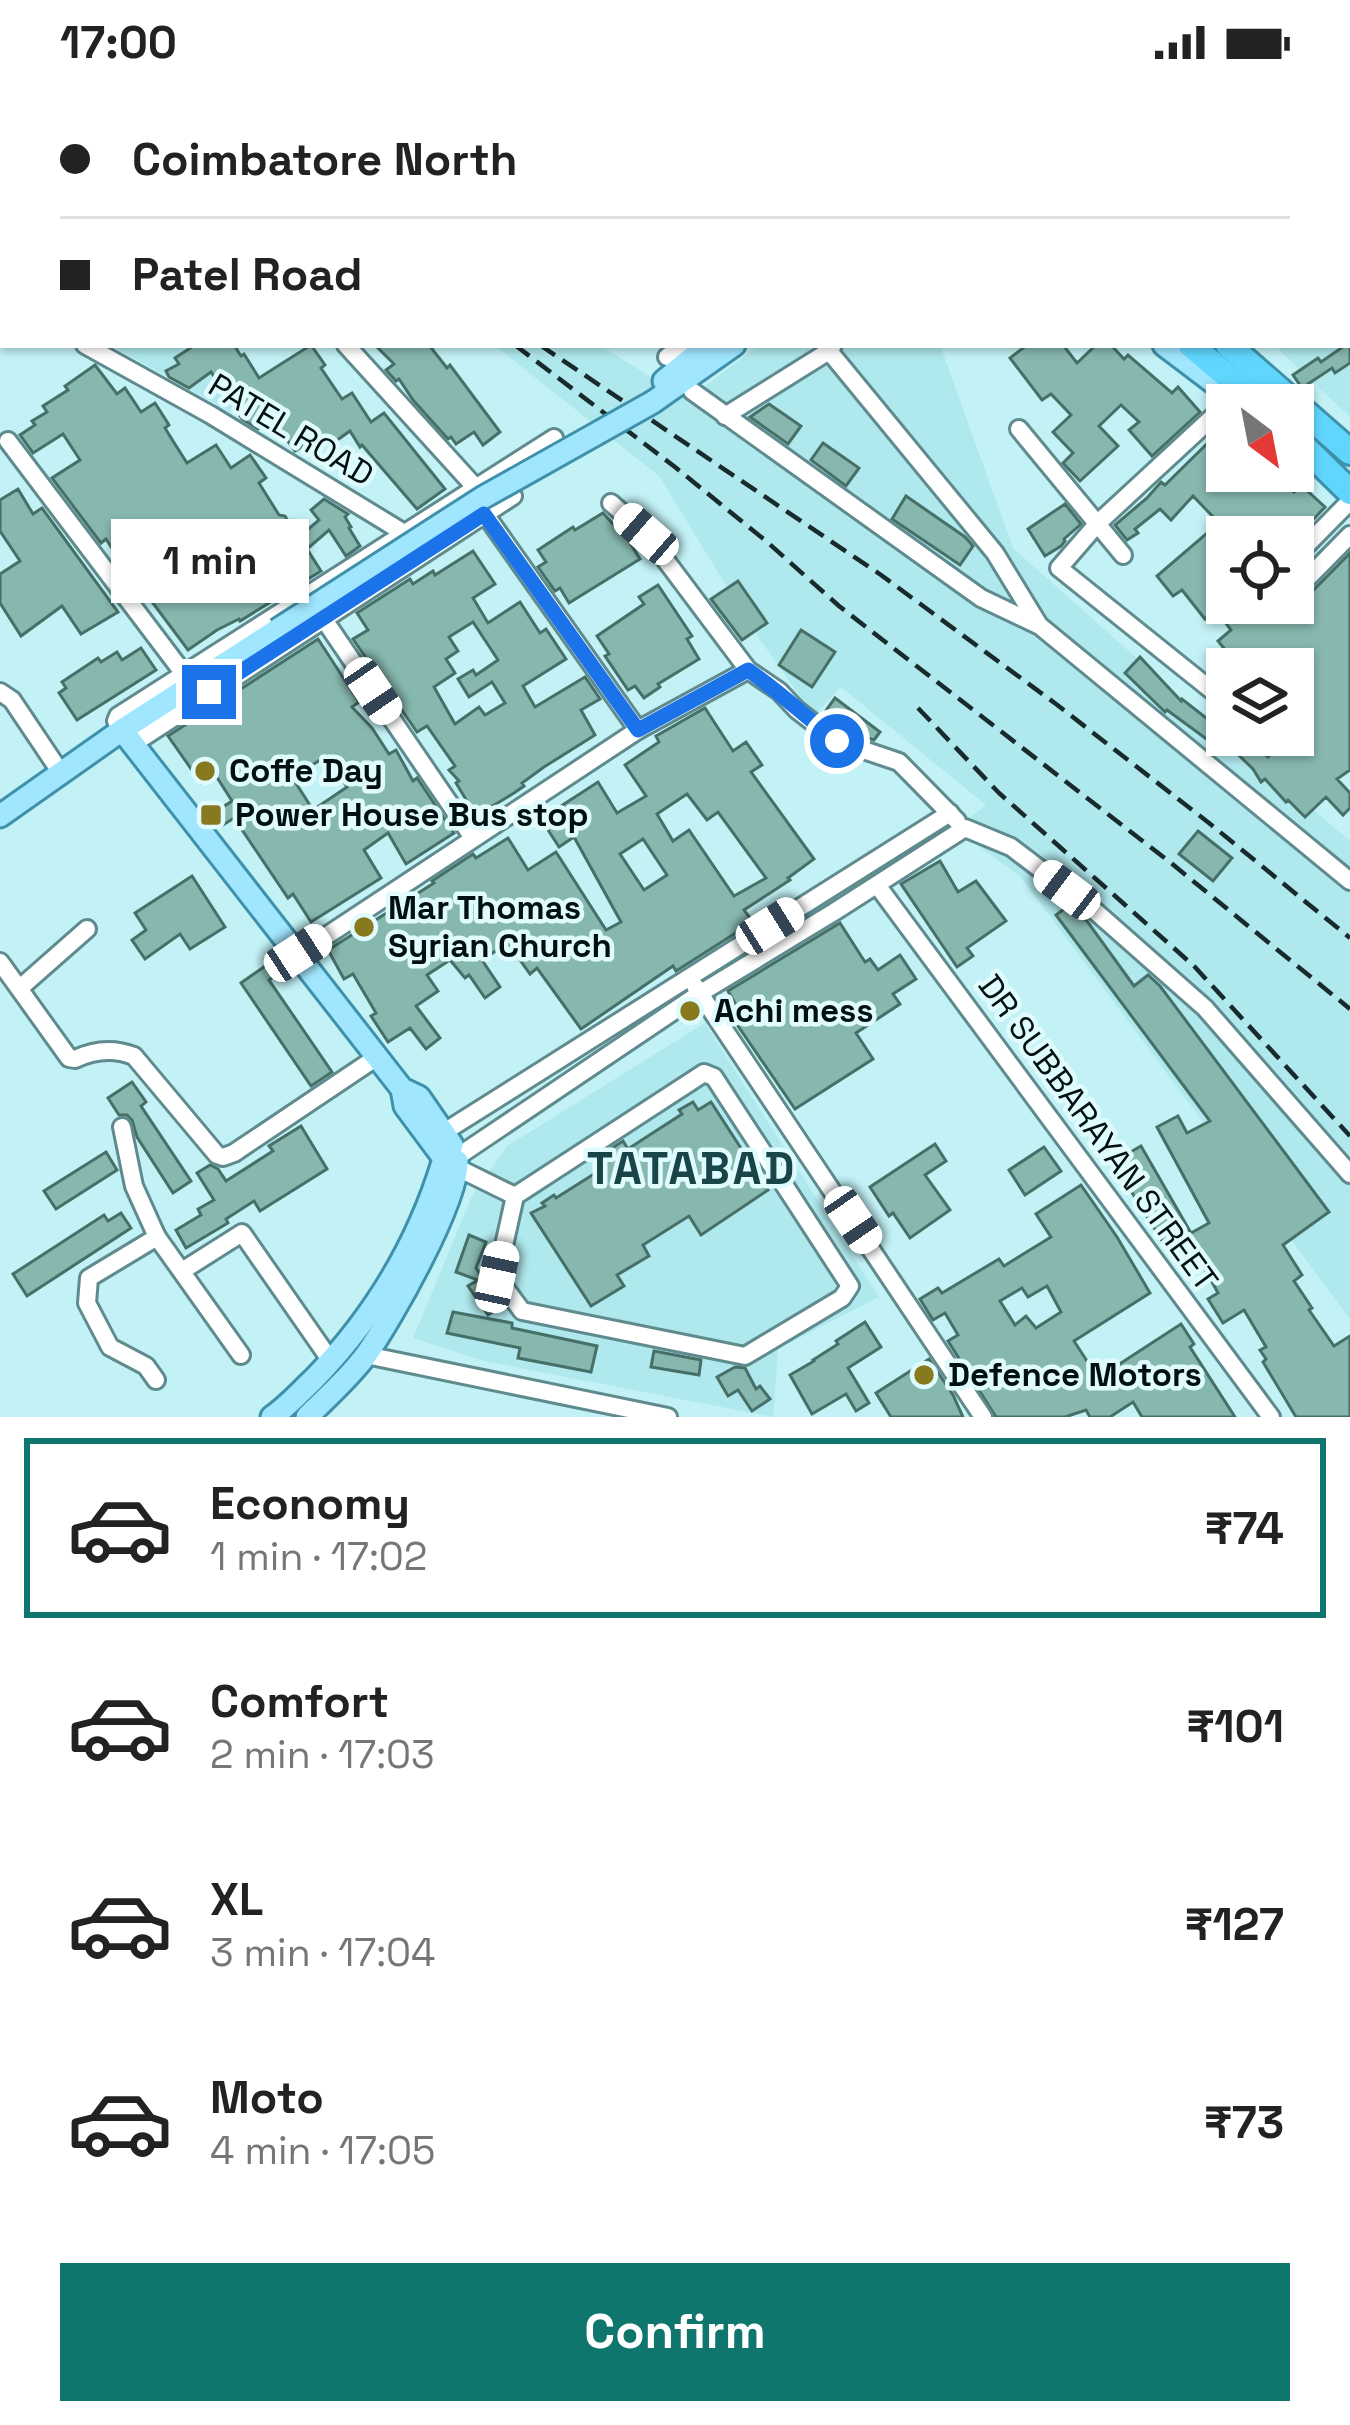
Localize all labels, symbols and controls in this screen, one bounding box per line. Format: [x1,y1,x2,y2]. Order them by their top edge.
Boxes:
text: 17:00 [60,14,177,71]
text: Coimbatore North [132,131,517,188]
text: Patel Road [132,246,362,303]
street label: PATEL ROAD [201,364,381,496]
north arrow [1206,384,1314,492]
map controls [1206,384,1314,756]
car [607,497,685,571]
button: locate [1206,516,1314,624]
callout: 1 min [110,518,308,602]
text: 1 min [162,536,258,585]
button: layers [1206,648,1314,756]
car [338,651,408,731]
route end [182,665,236,719]
route start [810,714,864,768]
place label: Coffe Day [229,750,383,792]
marker: Coffe Day [192,758,218,784]
place label: Power House Bus stop [235,794,588,836]
marker: Power House Bus stop [198,802,224,828]
car [1027,854,1107,926]
place label: Mar Thomas Syrian Church [388,887,612,967]
car [730,892,810,960]
marker: Mar Thomas Syrian Church [351,914,377,940]
car [258,918,338,988]
street label: DR SUBBARAYAN STREET [969,966,1227,1300]
place label: Achi mess [714,990,874,1032]
marker: Achi mess [677,998,703,1024]
district label: TATABAD [587,1140,797,1197]
car [818,1180,888,1260]
car [472,1238,522,1316]
place label: Defence Motors [948,1354,1202,1396]
marker: Defence Motors [911,1362,937,1388]
icon: car [66,1474,174,1582]
text: Economy [210,1475,410,1532]
text: ₹74 [1205,1500,1284,1557]
text: 1 min · 17:02 [210,1532,427,1581]
icon: car [66,1672,174,1780]
text: Comfort [210,1673,389,1730]
text: ₹101 [1186,1698,1284,1755]
text: 2 min · 17:03 [210,1730,435,1779]
icon: car [66,1870,174,1978]
text: XL [210,1871,263,1928]
text: ₹127 [1184,1896,1284,1953]
text: 3 min · 17:04 [210,1928,435,1977]
icon: car [66,2068,174,2176]
text: Moto [210,2069,324,2126]
text: ₹73 [1204,2094,1284,2151]
text: 4 min · 17:05 [210,2126,435,2175]
button: Confirm [60,2263,1290,2401]

